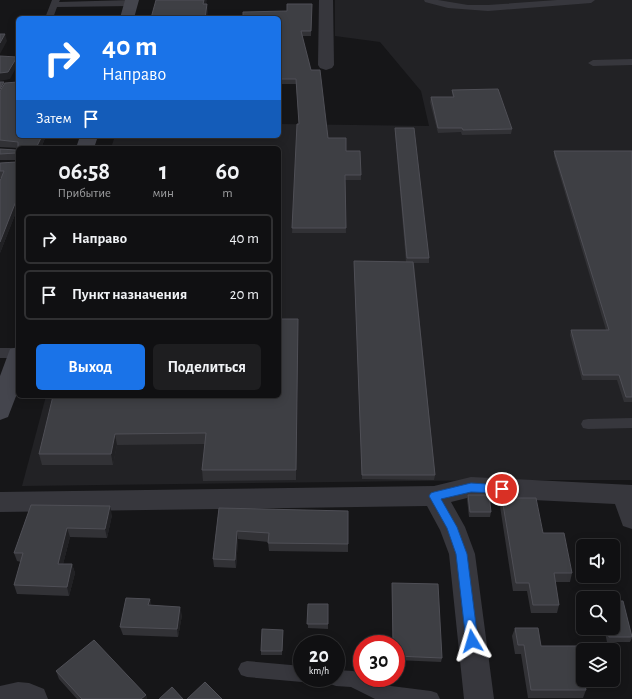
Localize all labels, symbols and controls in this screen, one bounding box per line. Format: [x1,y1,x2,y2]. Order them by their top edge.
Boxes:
icon: right [36,32,88,84]
text: 40 m [102,33,158,61]
text: Направо [102,66,166,84]
icon: arrive [80,108,102,130]
text: Затем [36,111,72,126]
text: 06:58 [58,160,110,184]
text: 1 [159,160,168,184]
text: 60 [215,160,240,184]
text: Прибытие [57,187,111,200]
text: мин [152,187,174,200]
text: m [222,187,233,200]
icon: right [38,228,60,250]
text: Направо [72,231,127,246]
text: 40 m [229,231,259,246]
icon: arrive [38,284,60,306]
text: Пункт назначения [72,287,187,302]
text: 20 m [230,287,259,302]
button: Выход [36,344,145,390]
button: Поделиться [153,344,261,390]
pin [485,472,519,506]
icon: arrive [491,478,513,500]
map controls [576,539,620,687]
button: sound [576,539,620,583]
button: search [576,591,620,635]
position arrow [451,620,493,662]
speed limit sign: 30 [353,635,405,687]
button: layers [576,643,620,687]
text: 20 [309,646,329,666]
text: km/h [309,666,329,676]

